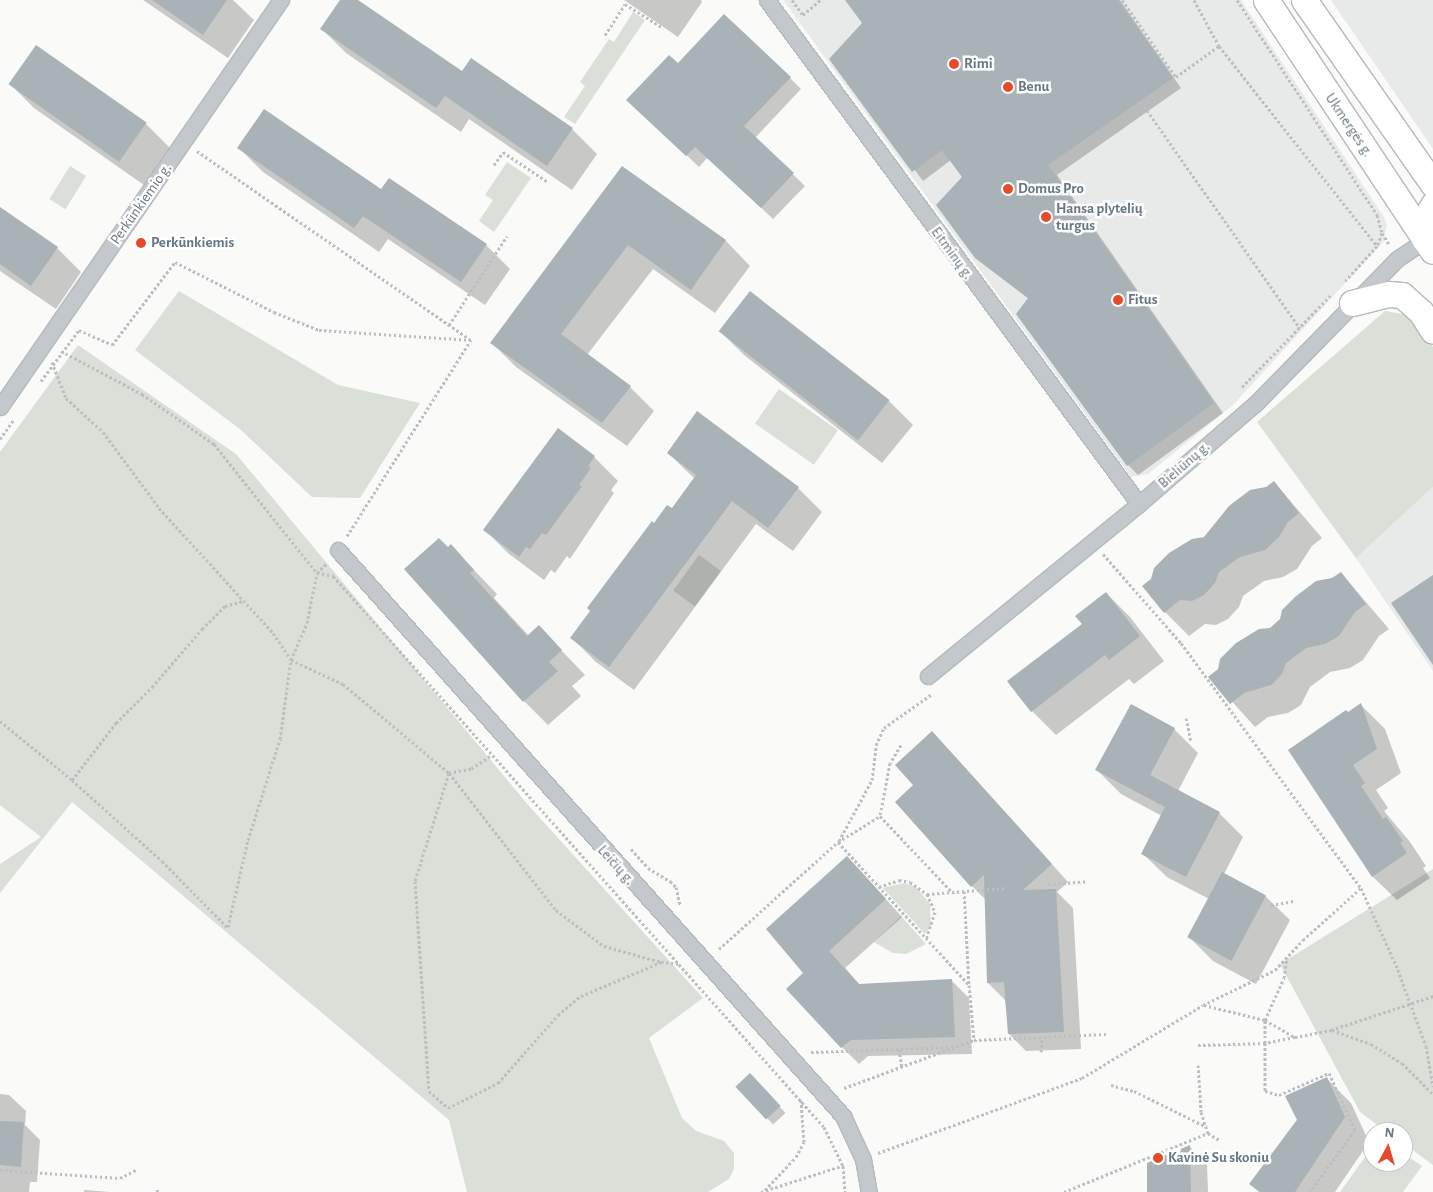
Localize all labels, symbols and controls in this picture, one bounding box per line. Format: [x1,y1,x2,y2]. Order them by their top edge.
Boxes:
place label: Rimi [964,55,993,73]
marker: Rimi [948,58,960,70]
place label: Benu [1018,78,1049,96]
marker: Benu [1002,81,1014,93]
street label: Ukmergės g. [1321,90,1377,160]
street label: Perkūnkiemio g. [106,160,176,248]
place label: Domus Pro [1018,180,1084,198]
marker: Domus Pro [1002,183,1014,195]
place label: Hansa plytelių turgus [1056,199,1143,234]
marker: Hansa plytelių turgus [1040,211,1052,223]
street label: Eitminų g. [927,223,977,283]
place label: Perkūnkiemis [151,234,234,252]
marker: Perkūnkiemis [135,237,147,249]
place label: Fitus [1128,291,1157,309]
marker: Fitus [1112,294,1124,306]
street label: Bieliūnų g. [1155,438,1213,492]
street label: Leičių g. [594,842,638,888]
north arrow [1363,1122,1413,1172]
text: N [1384,1126,1395,1141]
place label: Kavinė Su skoniu [1168,1149,1269,1167]
marker: Kavinė Su skoniu [1152,1152,1164,1164]

